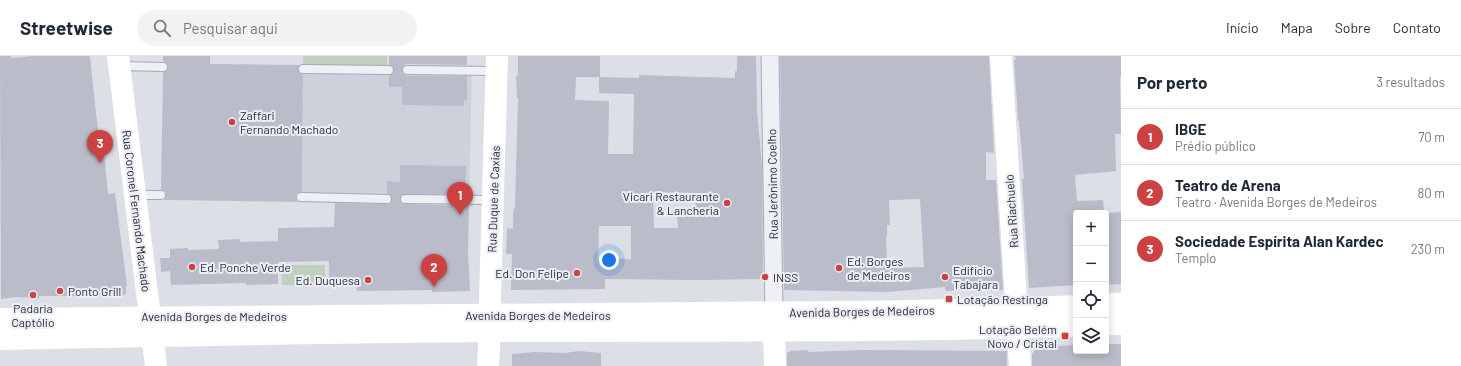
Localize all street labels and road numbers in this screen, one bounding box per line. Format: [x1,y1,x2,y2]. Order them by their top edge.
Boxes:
street label: Rua Coronel Fernando Machado [120,129,154,293]
street label: Rua Jerônimo Coelho [764,129,780,239]
street label: Rua Duque de Caxias [484,145,502,253]
street label: Rua Riachuelo [1001,174,1021,248]
street label: Avenida Borges de Medeiros [789,303,935,319]
street label: Avenida Borges de Medeiros [465,308,611,322]
street label: Avenida Borges de Medeiros [141,309,287,323]

